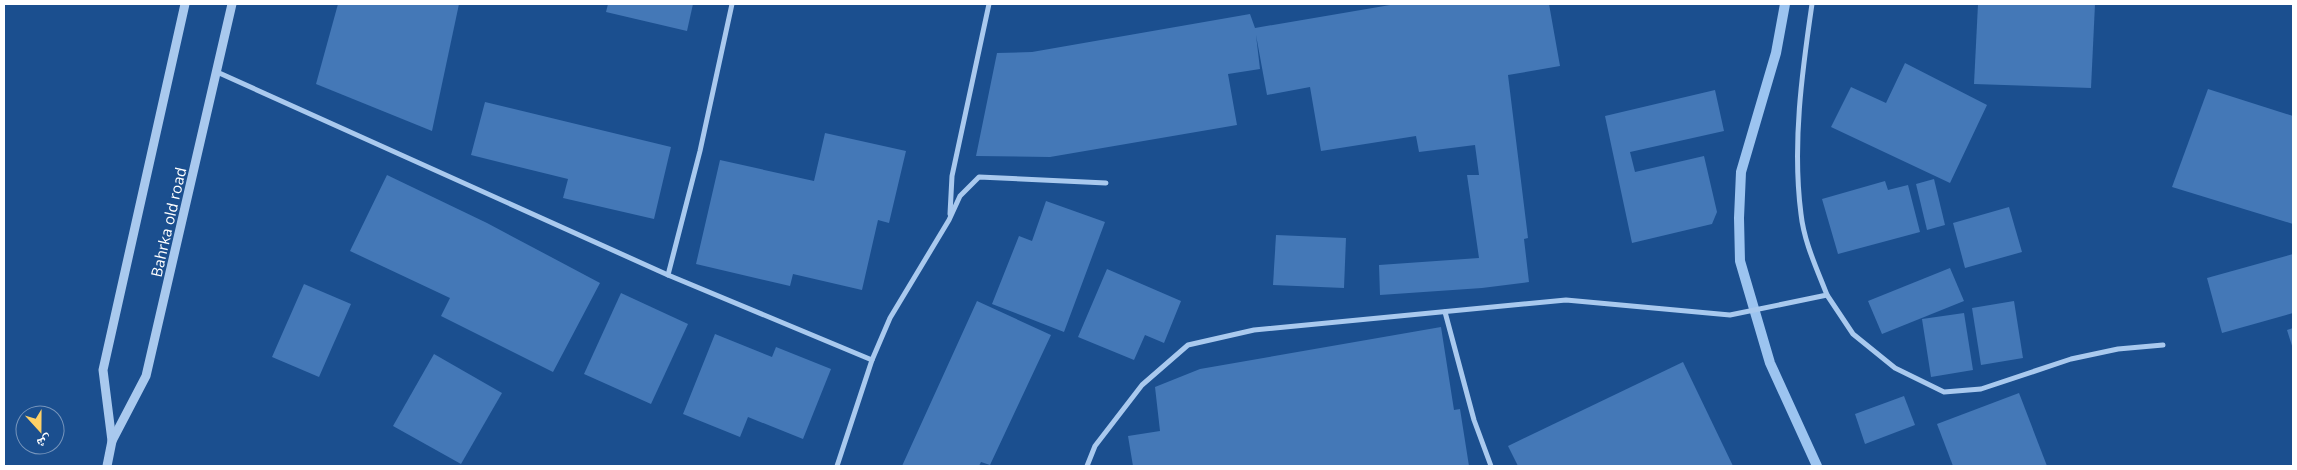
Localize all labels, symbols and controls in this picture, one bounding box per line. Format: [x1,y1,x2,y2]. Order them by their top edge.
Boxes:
street label: Bahrka old road [146,165,190,279]
north arrow [15,405,65,455]
text: ش [34,431,55,454]

